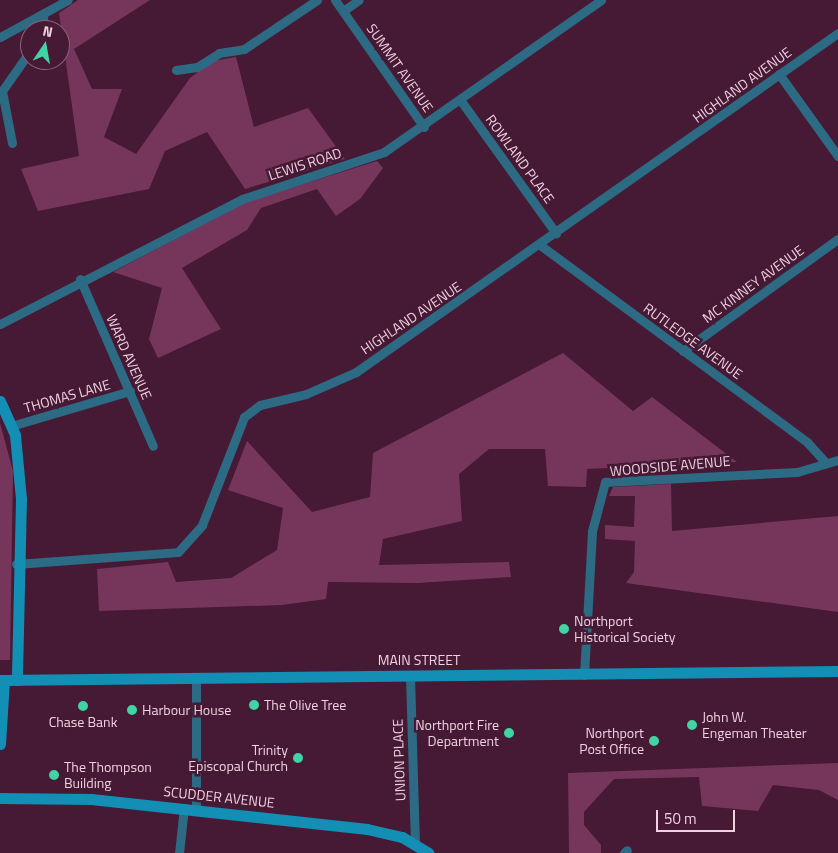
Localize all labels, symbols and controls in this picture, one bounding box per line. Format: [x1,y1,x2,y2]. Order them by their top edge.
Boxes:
north arrow [20,20,70,70]
text: N [41,20,55,42]
street label: SUMMIT AVENUE [363,21,437,115]
street label: HIGHLAND AVENUE [689,44,795,126]
street label: ROWLAND PLACE [482,111,558,207]
street label: LEWIS ROAD [266,144,344,184]
street label: MC KINNEY AVENUE [699,242,807,326]
street label: HIGHLAND AVENUE [358,278,464,358]
street label: RUTLEDGE AVENUE [640,300,746,382]
street label: WARD AVENUE [103,312,155,402]
street label: THOMAS LANE [22,376,112,416]
street label: WOODSIDE AVENUE [609,452,731,480]
place label: Northport Historical Society [574,613,676,646]
marker: Northport Historical Society [558,623,570,635]
street label: MAIN STREET [378,652,460,668]
place label: The Olive Tree [264,697,346,713]
marker: The Olive Tree [248,699,260,711]
marker: Chase Bank [77,700,89,712]
place label: Harbour House [142,702,231,718]
marker: Harbour House [126,704,138,716]
place label: John W. Engeman Theater [702,709,807,742]
place label: Chase Bank [49,714,117,730]
place label: Northport Fire Department [415,717,499,750]
street label: UNION PLACE [389,719,409,801]
marker: John W. Engeman Theater [686,719,698,731]
place label: Northport Post Office [579,725,644,758]
marker: Northport Fire Department [503,727,515,739]
marker: Northport Post Office [648,735,660,747]
place label: Trinity Episcopal Church [188,742,288,774]
marker: Trinity Episcopal Church [292,752,304,764]
place label: The Thompson Building [64,759,152,792]
marker: The Thompson Building [48,769,60,781]
street label: SCUDDER AVENUE [163,783,275,811]
scale bar [658,800,737,832]
text: 50 m [664,807,697,830]

